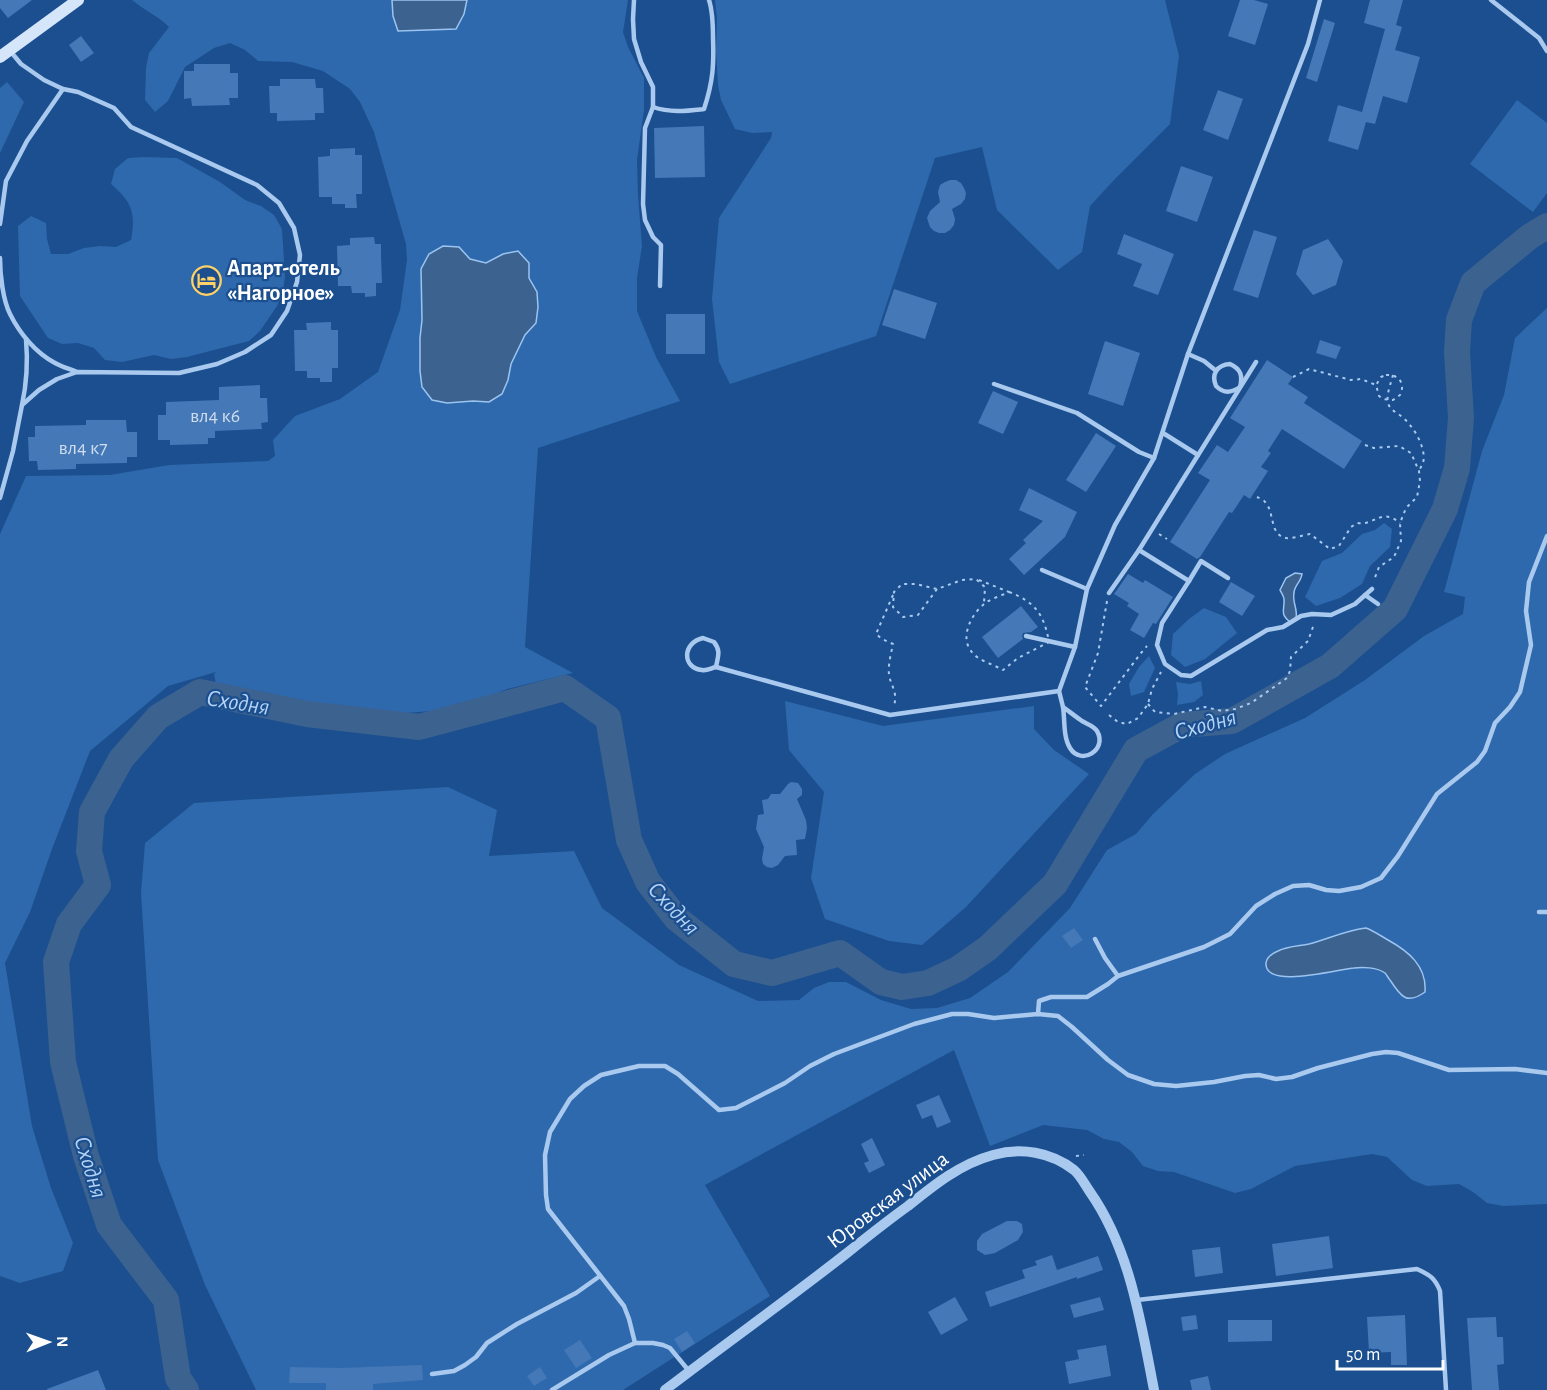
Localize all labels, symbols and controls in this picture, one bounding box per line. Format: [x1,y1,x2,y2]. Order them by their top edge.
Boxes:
place label: Апарт-отель «Нагорное» [227,257,340,304]
hotel icon: Апарт-отель «Нагорное» [190,264,222,296]
house number: вл4 к6 [190,406,240,426]
house number: вл4 к7 [58,438,108,458]
water label: Сходня [205,686,271,720]
water label: Сходня [1171,705,1239,745]
water label: Сходня [643,877,704,940]
water label: Сходня [69,1133,111,1201]
street label: Юровская улица [823,1147,952,1252]
north arrow [18,1312,78,1372]
scale bar [1337,1333,1444,1371]
text: N [54,1336,70,1347]
text: 50 m [1346,1346,1380,1364]

